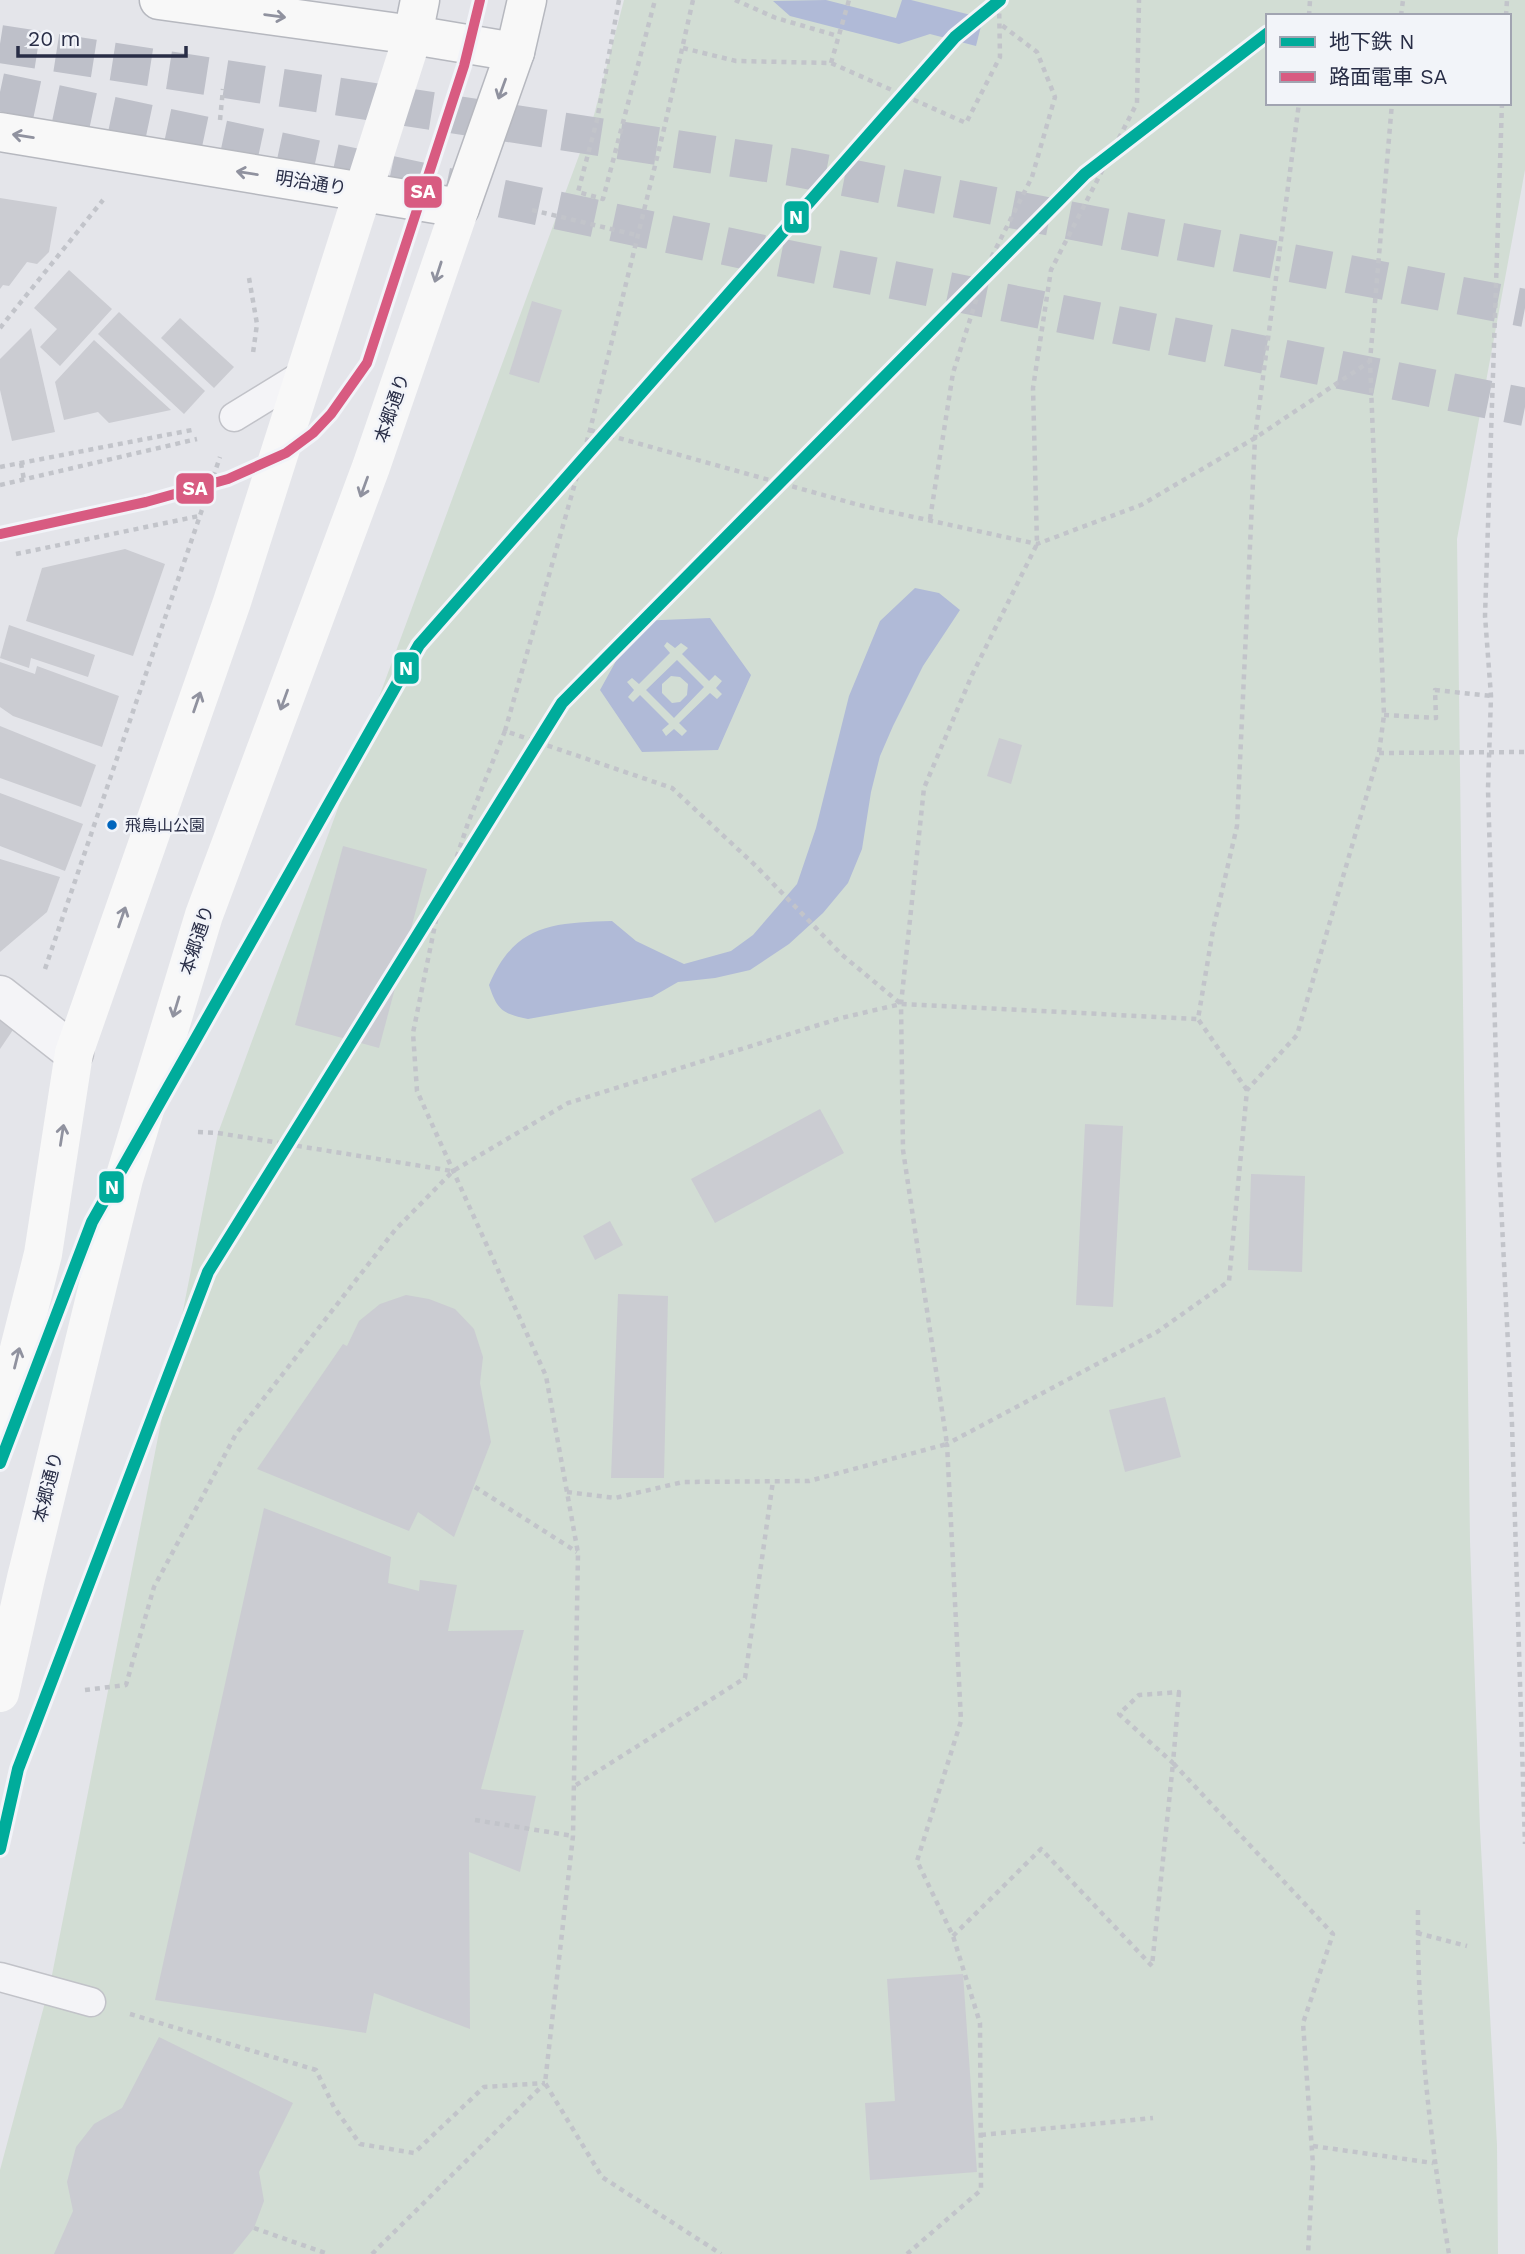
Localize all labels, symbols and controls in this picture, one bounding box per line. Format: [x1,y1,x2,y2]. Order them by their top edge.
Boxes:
one-way arrow [263,10,286,23]
scale bar [18,14,186,58]
legend [1266,14,1511,105]
text: 20 m [28,26,80,51]
text: 地下鉄 N [1329,29,1415,54]
text: 路面電車 SA [1329,64,1447,89]
one-way arrow [495,78,507,100]
one-way arrow [12,129,35,142]
one-way arrow [236,166,259,179]
street label: 明治通り [274,167,348,199]
line badge: SA [403,175,443,209]
text: SA [410,180,436,203]
line badge: N [783,200,810,234]
text: N [789,206,803,229]
one-way arrow [431,261,443,283]
street label: 本郷通り [370,370,413,445]
line badge: SA [175,472,215,505]
one-way arrow [356,476,369,498]
text: SA [182,477,208,500]
line badge: N [393,651,420,685]
text: N [399,657,413,680]
one-way arrow [277,689,289,711]
one-way arrow [192,692,204,714]
place label: 飛鳥山公園 [125,816,205,835]
marker: 飛鳥山公園 [105,818,119,832]
street label: 本郷通り [175,902,218,977]
one-way arrow [117,906,129,928]
one-way arrow [169,996,181,1018]
one-way arrow [56,1124,69,1147]
line badge: N [98,1170,125,1204]
text: N [105,1176,119,1199]
one-way arrow [11,1347,24,1370]
street label: 本郷通り [29,1449,66,1524]

